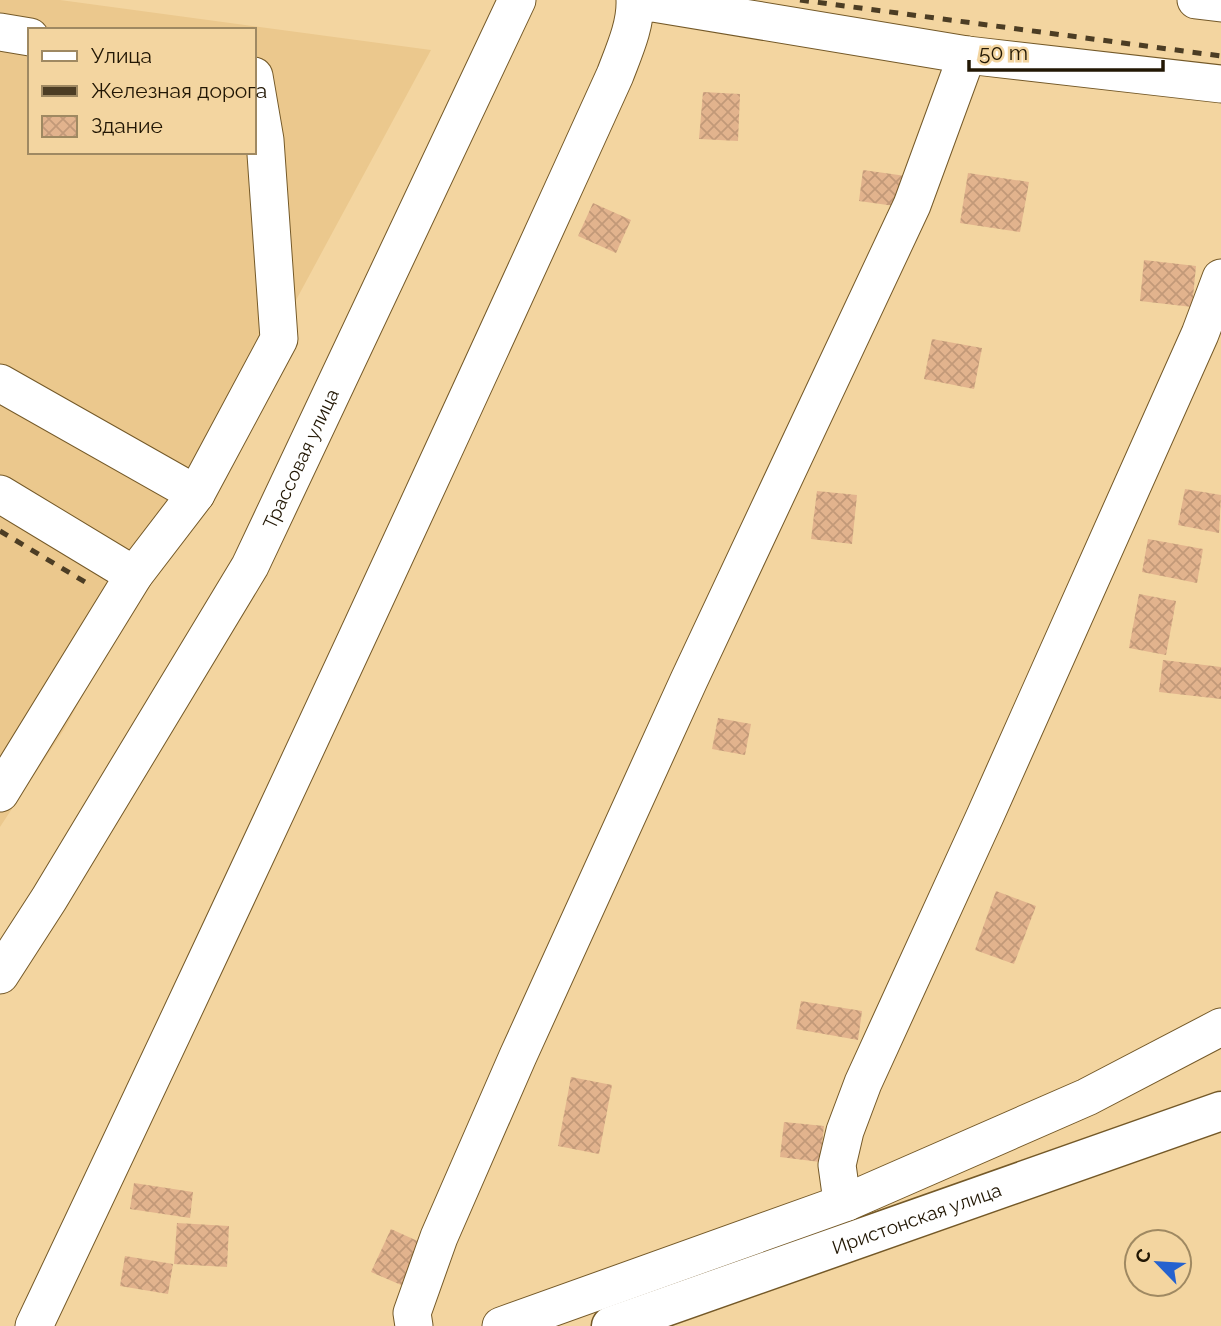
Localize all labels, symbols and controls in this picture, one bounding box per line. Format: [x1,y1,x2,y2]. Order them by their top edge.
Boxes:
legend [28,28,256,154]
scale bar [969,28,1163,72]
text: 50 m [979,40,1028,65]
text: Улица [91,43,152,68]
text: Железная дорога [91,78,267,103]
text: Здание [91,113,163,138]
street label: Трассовая улица [258,385,343,532]
street label: Иристонская улица [829,1178,1004,1258]
north arrow [1123,1228,1193,1298]
text: С [1130,1245,1155,1266]

